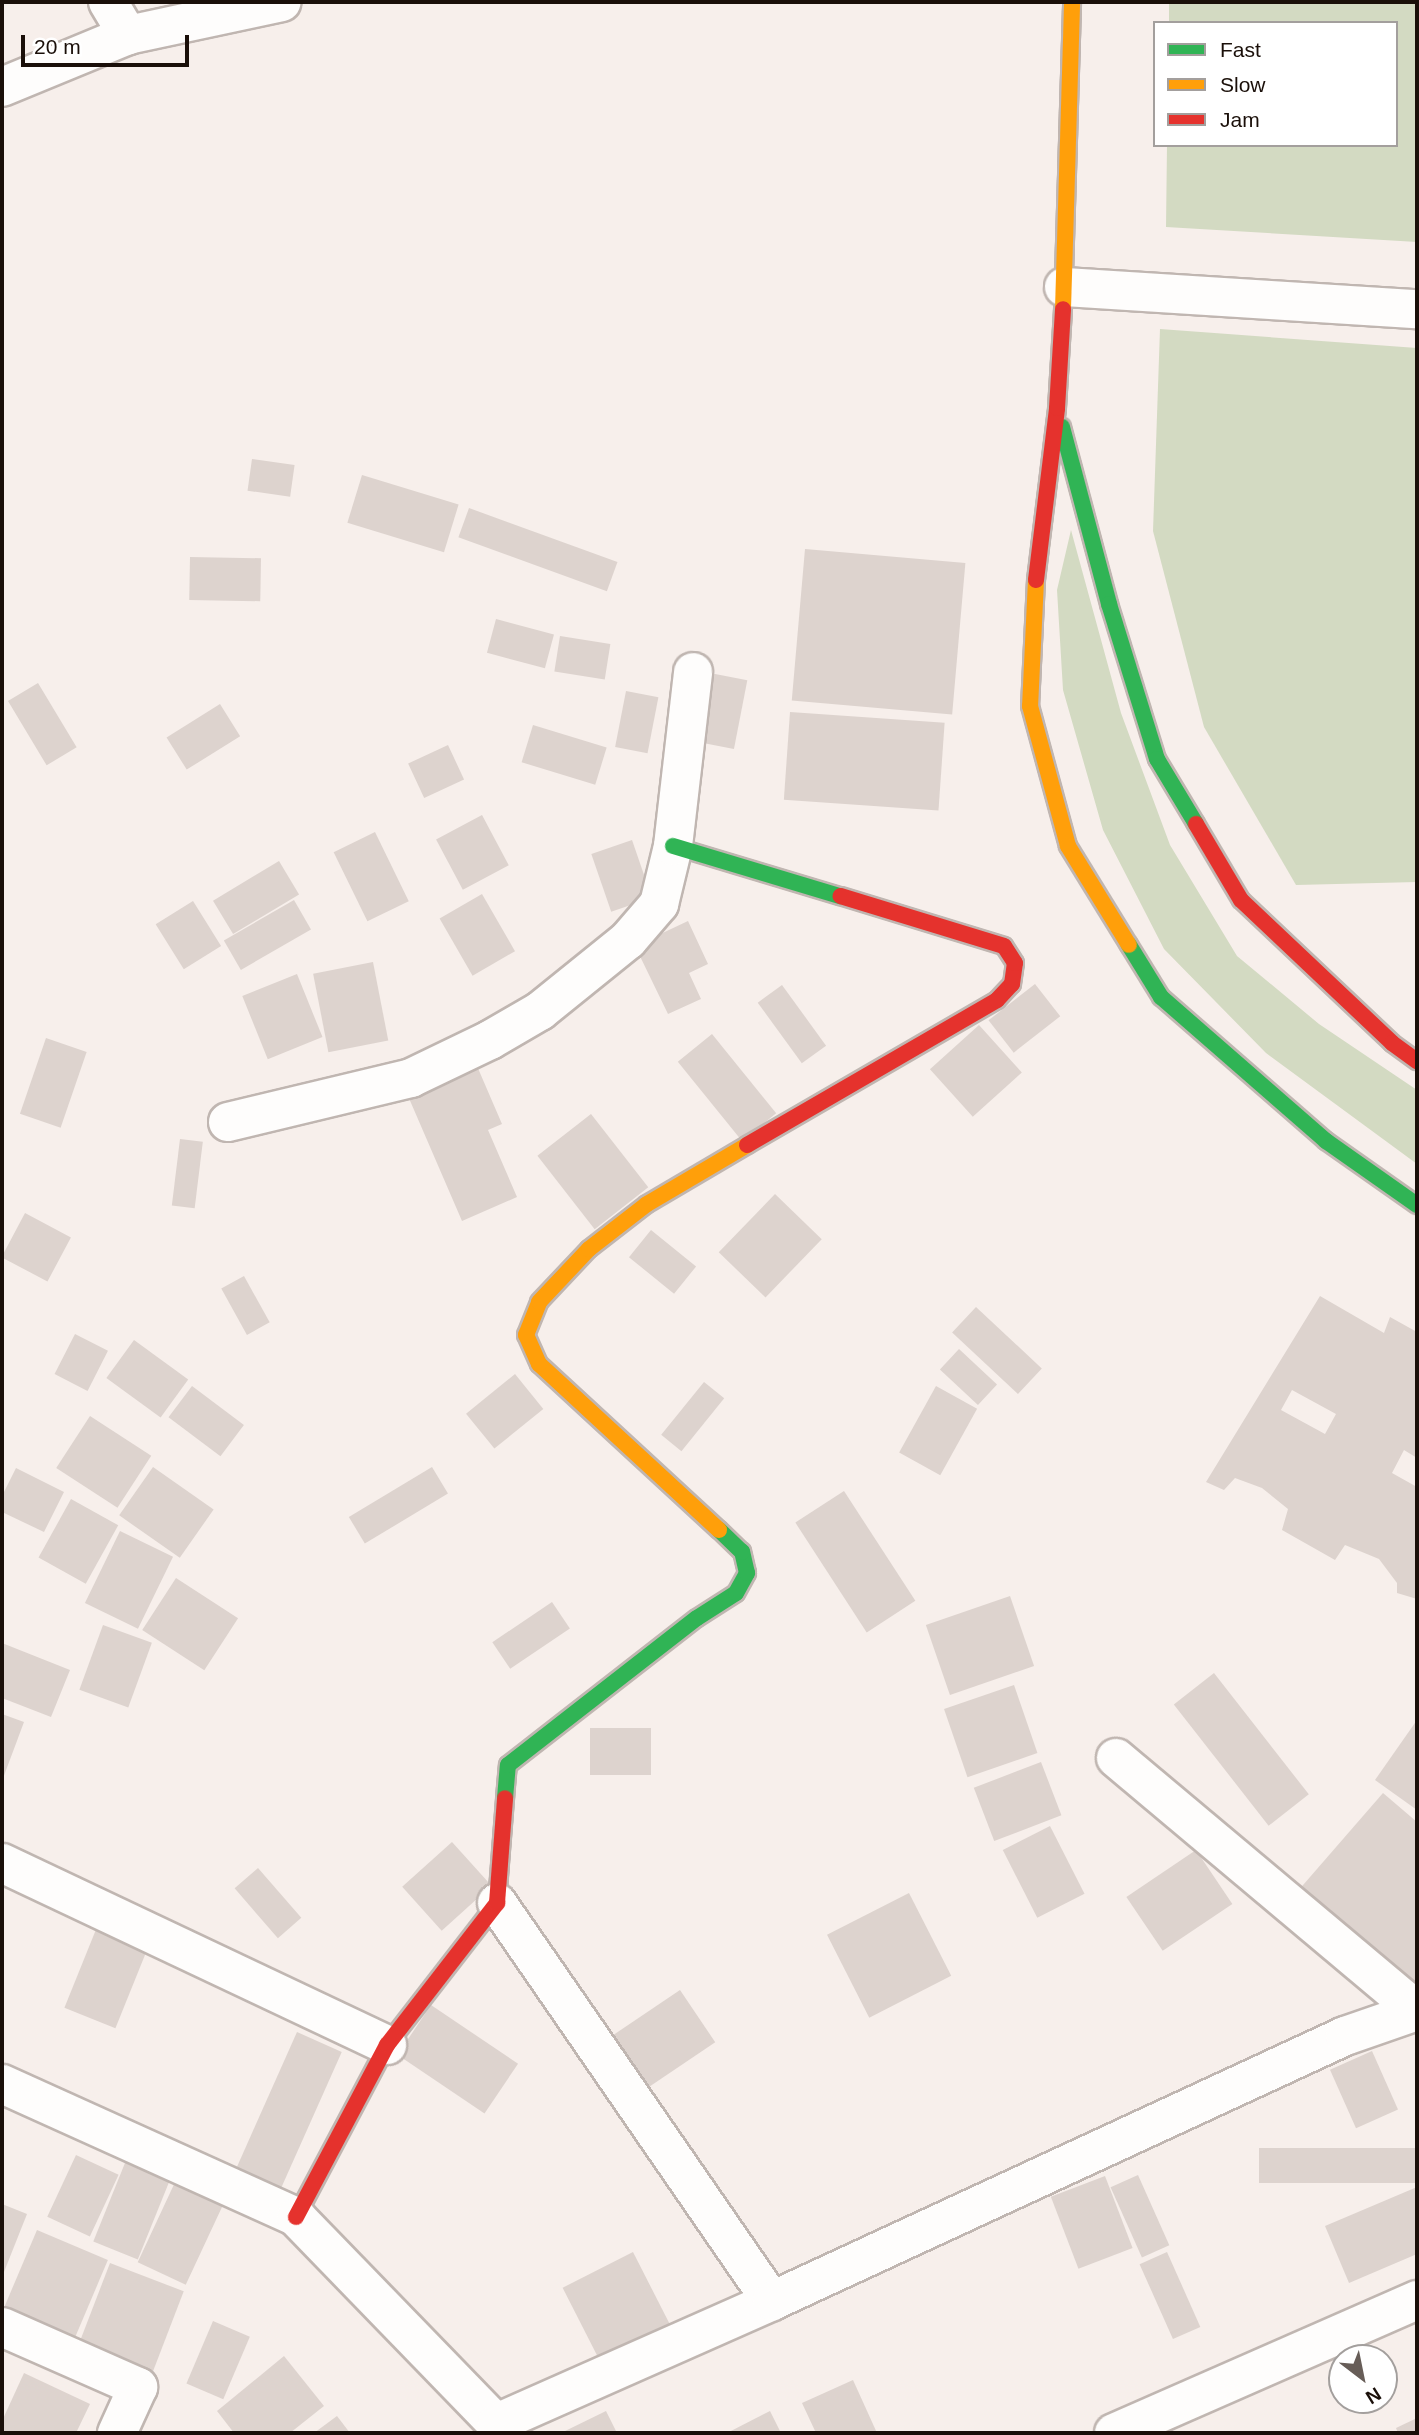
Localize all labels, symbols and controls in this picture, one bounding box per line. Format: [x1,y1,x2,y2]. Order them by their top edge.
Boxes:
scale bar [24,21,192,65]
legend [1153,21,1398,147]
text: 20 m [34,35,81,58]
text: Fast [1220,38,1261,61]
text: Slow [1220,73,1266,96]
text: Jam [1220,108,1260,131]
north arrow [1328,2344,1398,2414]
text: N [1362,2383,1385,2408]

